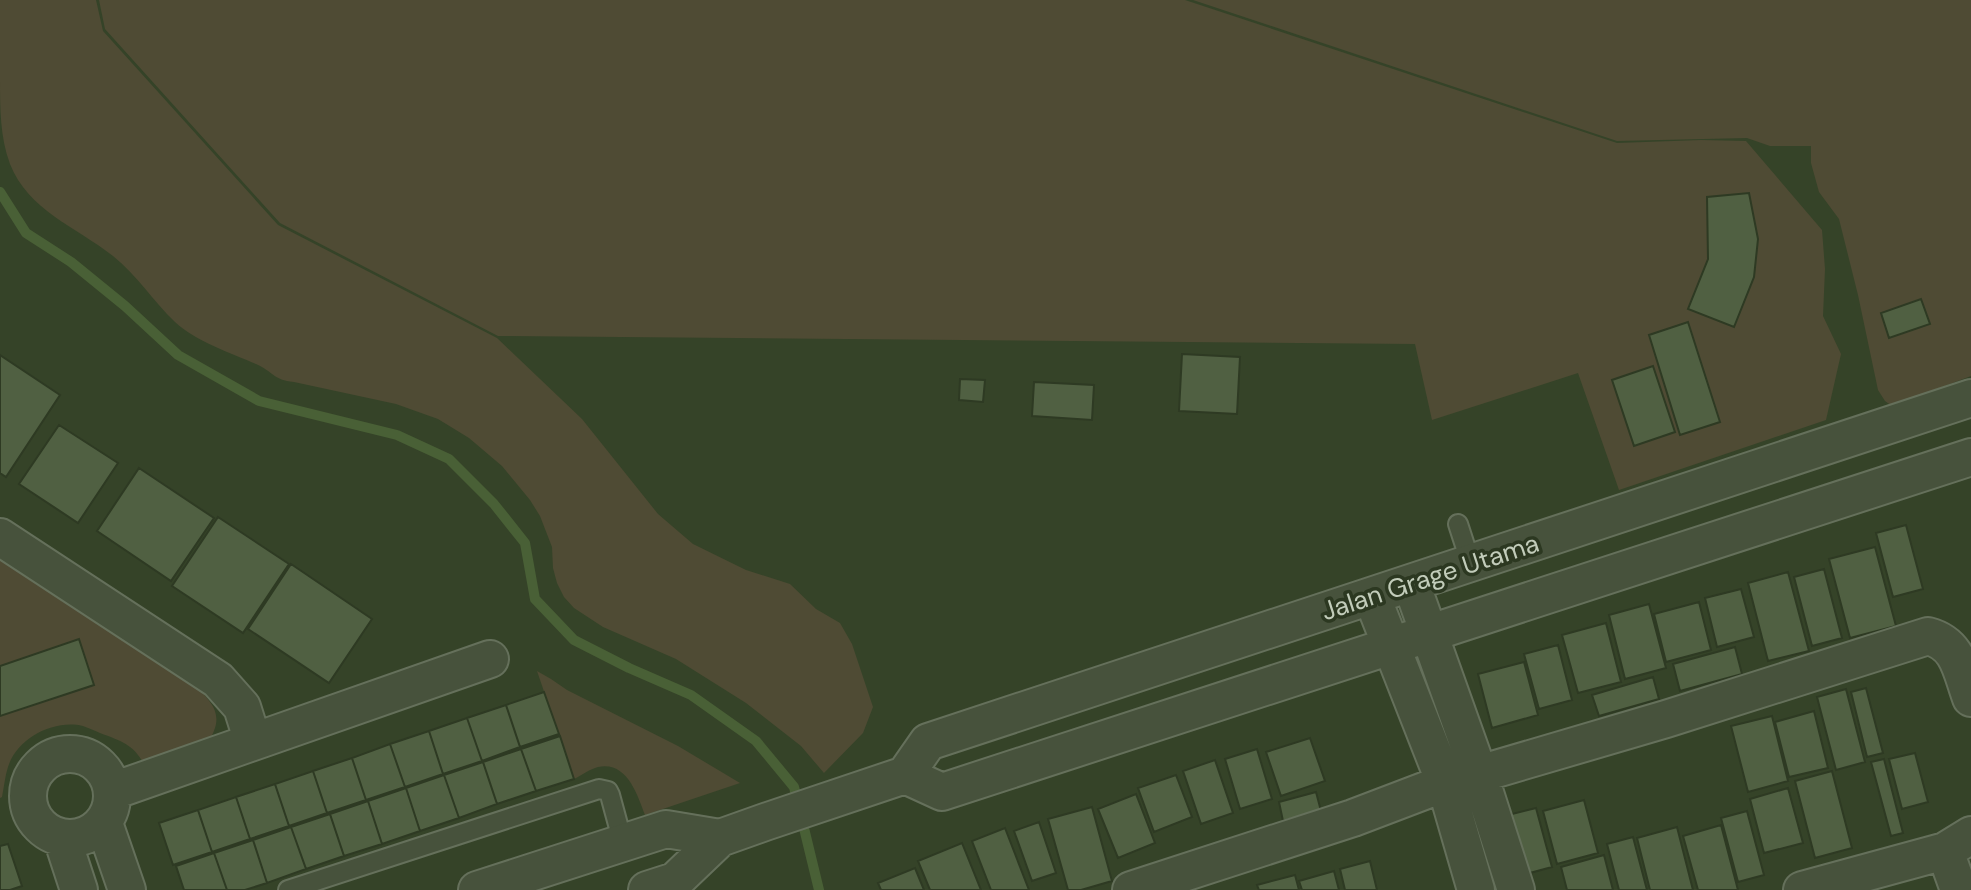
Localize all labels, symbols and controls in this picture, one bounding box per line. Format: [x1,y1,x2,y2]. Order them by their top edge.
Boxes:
street label: Jalan Grage Utama [1317,526,1543,628]

